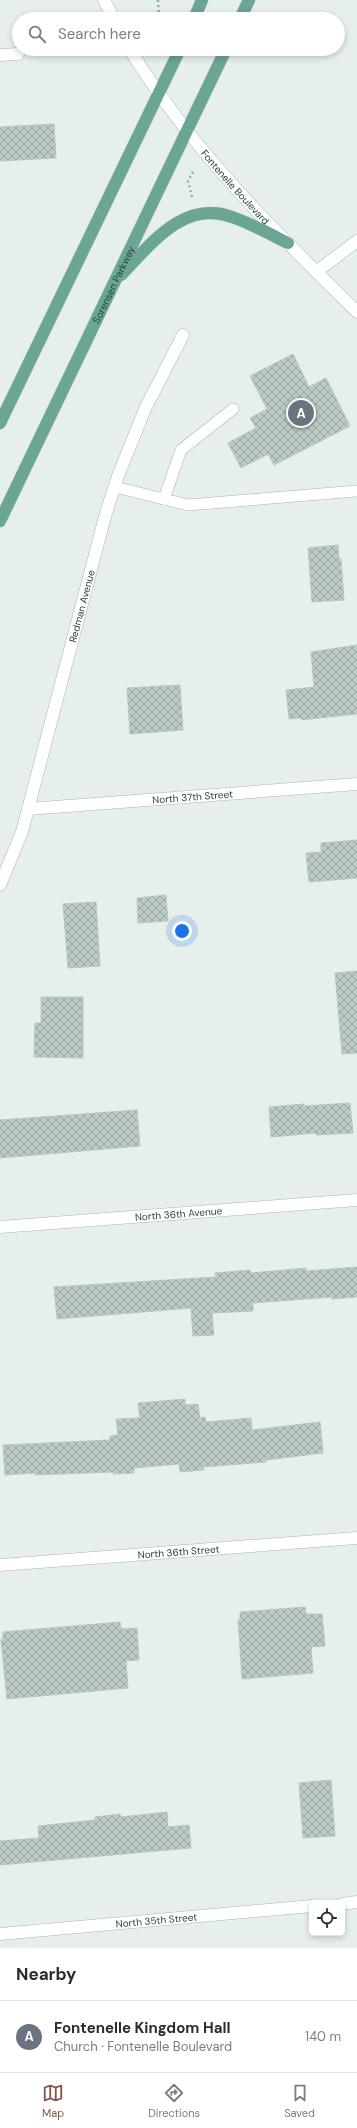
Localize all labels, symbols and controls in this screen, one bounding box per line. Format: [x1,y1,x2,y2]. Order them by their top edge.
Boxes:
search box [12,12,345,56]
icon: search [26,23,48,45]
text: Search here [58,24,141,44]
street label: Fontenelle Boulevard [198,147,272,227]
street label: Sorensen Parkway [89,244,137,325]
pin: A [288,398,314,428]
street label: Redman Avenue [66,568,97,644]
street label: North 37th Street [152,787,233,806]
your location [172,921,192,941]
street label: North 36th Avenue [134,1204,223,1223]
street label: North 36th Street [137,1542,220,1561]
map controls [309,1900,345,1936]
button: locate [309,1900,345,1936]
street label: North 35th Street [115,1910,198,1930]
text: Nearby [16,1963,76,1985]
text: Fontenelle Kingdom Hall [54,2018,230,2038]
text: A [24,2028,34,2045]
text: 140 m [305,2028,341,2045]
text: Church · Fontenelle Boulevard [54,2038,232,2055]
tab: Map [42,2082,64,2120]
tab: Directions [148,2082,200,2120]
tab: Saved [284,2082,315,2120]

